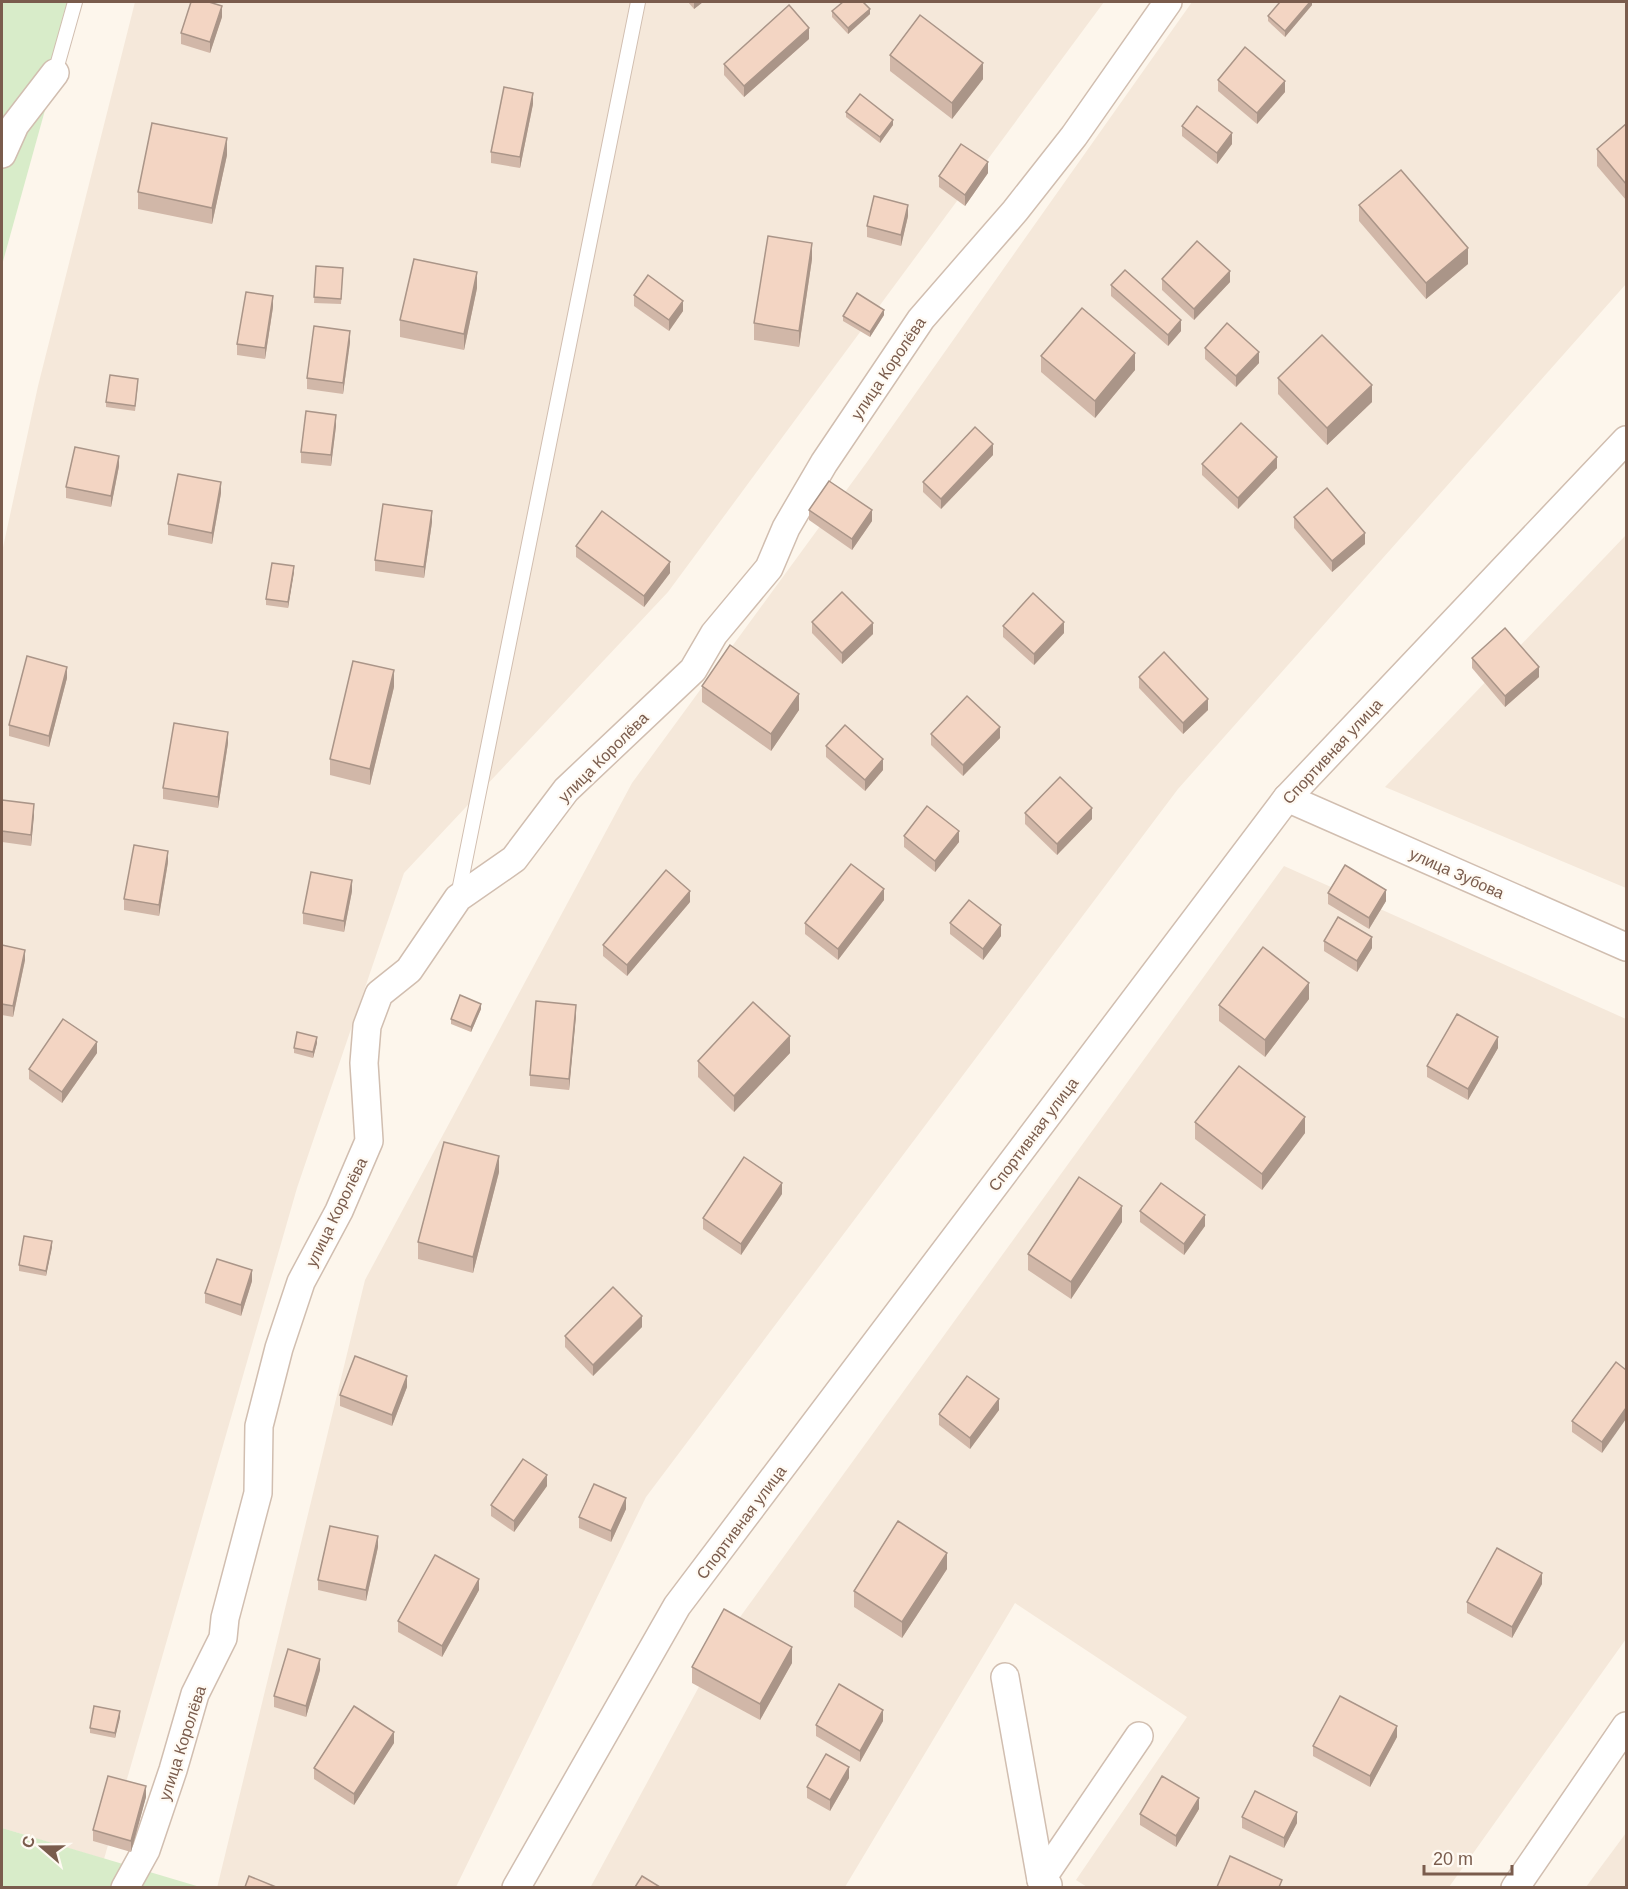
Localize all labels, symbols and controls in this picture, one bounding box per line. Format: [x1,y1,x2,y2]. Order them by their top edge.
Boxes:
street label: улица Королёва [848,314,929,423]
street label: Спортивная улица [1279,695,1385,807]
street label: улица Королёва [555,709,652,806]
street label: улица Зубова [1407,845,1507,902]
street label: Спортивная улица [985,1074,1082,1194]
street label: улица Королёва [303,1155,370,1270]
street label: Спортивная улица [693,1462,790,1582]
street label: улица Королёва [156,1684,209,1803]
north arrow [12,1817,72,1877]
text: С [18,1833,38,1850]
scale bar [1424,1838,1512,1876]
text: 20 m [1433,1849,1473,1869]

